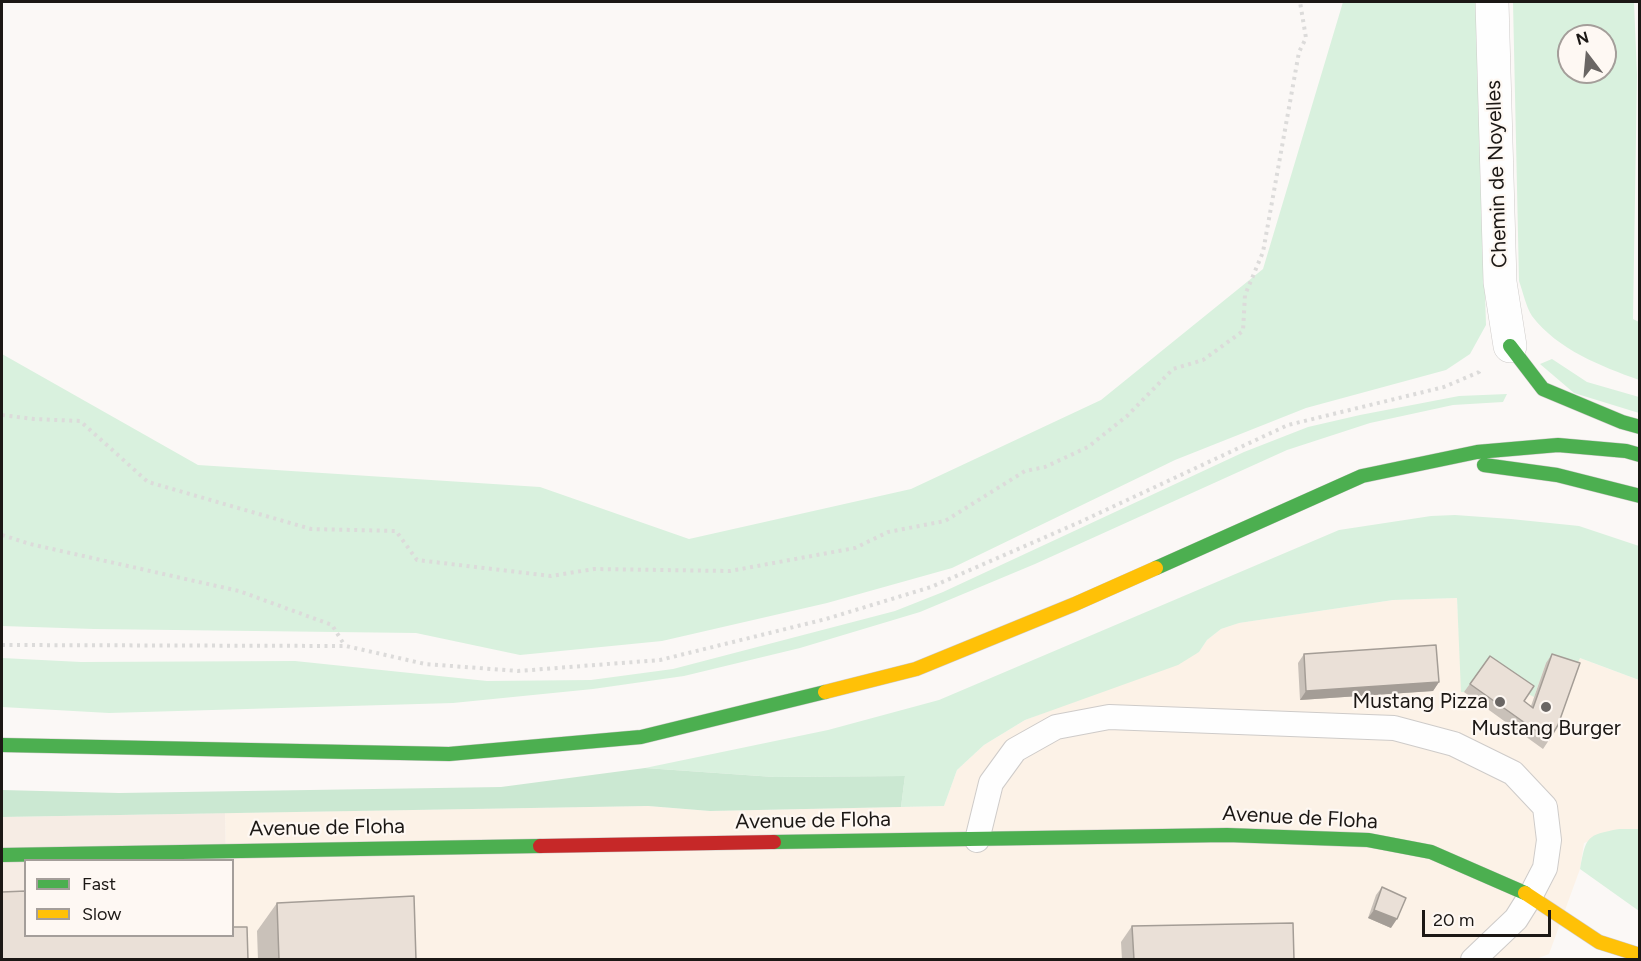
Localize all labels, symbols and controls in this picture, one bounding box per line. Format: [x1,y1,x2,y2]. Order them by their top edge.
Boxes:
north arrow [1557,24,1617,84]
text: N [1574,27,1591,49]
street label: Chemin de Noyelles [1481,80,1513,268]
place label: Mustang Pizza [1353,689,1488,715]
marker: Mustang Pizza [1493,695,1507,709]
marker: Mustang Burger [1539,700,1553,714]
place label: Mustang Burger [1471,716,1621,742]
street label: Avenue de Floha [1222,801,1378,835]
street label: Avenue de Floha [735,807,891,835]
street label: Avenue de Floha [249,814,405,842]
legend [24,859,234,937]
text: Fast [82,873,116,895]
scale bar [1425,898,1554,936]
text: Slow [82,903,121,925]
text: 20 m [1433,909,1474,931]

